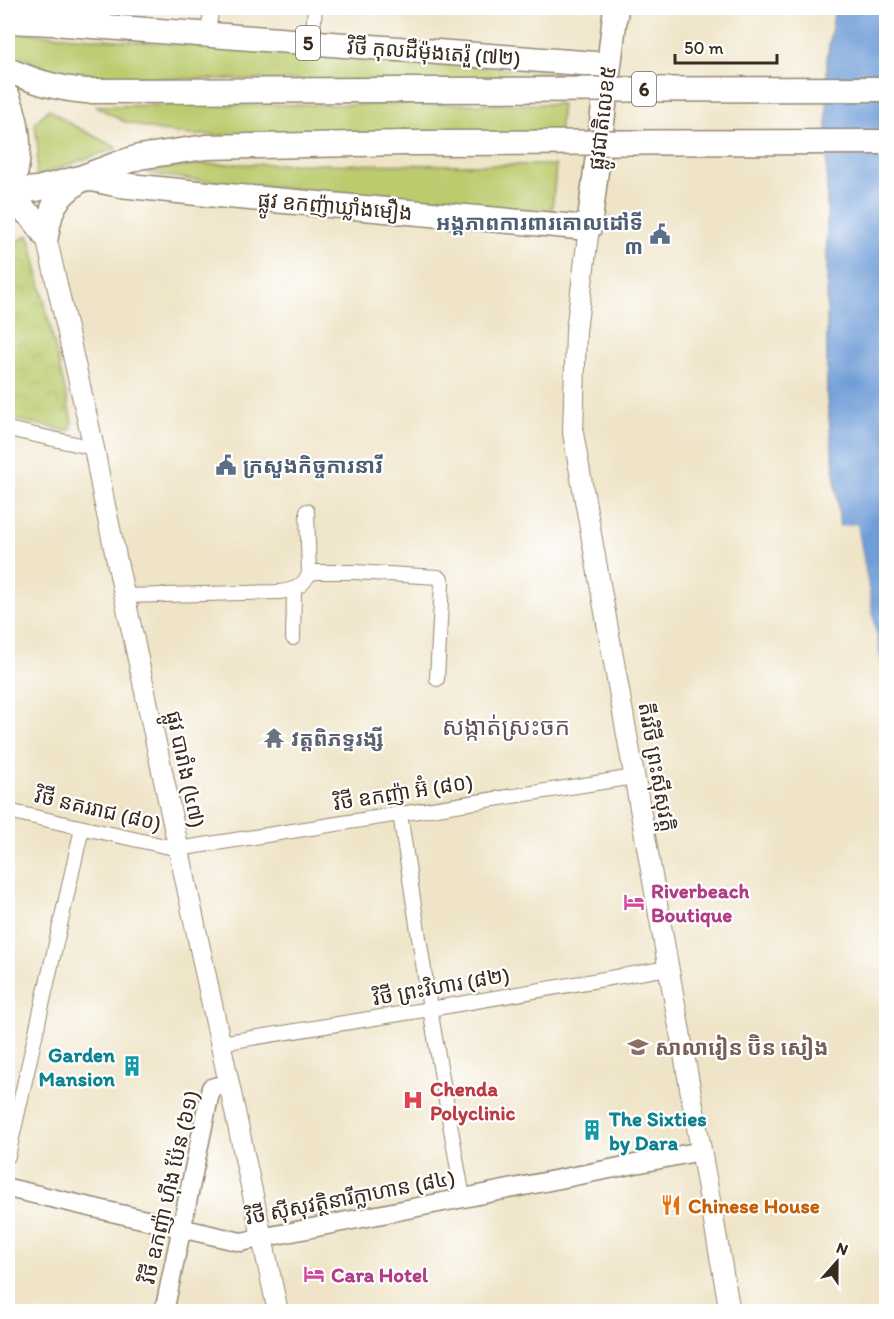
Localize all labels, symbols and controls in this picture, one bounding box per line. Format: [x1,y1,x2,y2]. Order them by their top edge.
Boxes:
road number: 5 [296,26,320,60]
scale bar [675,27,777,65]
street label: វិថី កុលដឺម៉ុងតេរ៉ួ (៧២) [346,33,522,72]
text: 50 m [684,37,724,59]
street label: ផ្លូវជាតិលេខ៥ [583,64,628,173]
road number: 6 [632,72,656,106]
street label: ផ្លូវ ឧកញ៉ាឃ្លាំងមឿង [256,186,414,232]
place label: អង្គភាពការពារគោលដៅទី ៣ [436,210,643,259]
public building icon: អង្គភាពការពារគោលដៅទី ៣ [648,222,672,246]
public building icon: ក្រសួងកិច្ចការនារី [214,453,238,477]
place label: ក្រសួងកិច្ចការនារី [243,453,383,479]
street label: តីរវិថី ព្រះស៊ីសុវត្តិ [632,700,681,834]
street label: ផ្លូវ បារាំង (៤៧) [154,708,211,831]
district label: សង្កាត់ស្រះចក [442,712,570,741]
temple icon: វត្តពិភទ្ទរង្សី [262,726,286,750]
place label: វត្តពិភទ្ទរង្សី [291,726,384,752]
street label: វិថី ឧកញ៉ា អ៊ំ (៨០) [331,768,475,816]
street label: វិថី នគររាជ (៨០) [32,782,164,836]
place label: Riverbeach Boutique [651,878,750,928]
hotel icon: Riverbeach Boutique [622,890,646,914]
street label: វិថី ព្រះវិហារ (៨២) [370,962,511,1011]
place label: សាលារៀន ប៊ិន សៀង [655,1034,828,1061]
school or university icon: សាលារៀន ប៊ិន សៀង [626,1035,650,1059]
place label: Garden Mansion [38,1042,115,1091]
building icon: Garden Mansion [120,1054,144,1078]
place label: Chenda Polyclinic [430,1076,516,1126]
street label: វិថី ឧកញ៉ា ហ៊ីង ប៉ែន (៦១) [134,1088,205,1287]
hospital icon: Chenda Polyclinic [401,1088,425,1112]
place label: The Sixties by Dara [608,1106,707,1156]
building icon: The Sixties by Dara [580,1118,604,1142]
street label: វិថី ស៊ីសុវត្ថិនារីក្លាហាន (៨៤) [242,1164,457,1231]
restaurant icon: Chinese House [659,1193,683,1217]
place label: Chinese House [688,1193,820,1218]
north arrow [807,1232,867,1292]
text: N [834,1238,851,1259]
hotel icon: Cara Hotel [302,1262,326,1286]
place label: Cara Hotel [331,1262,429,1287]

